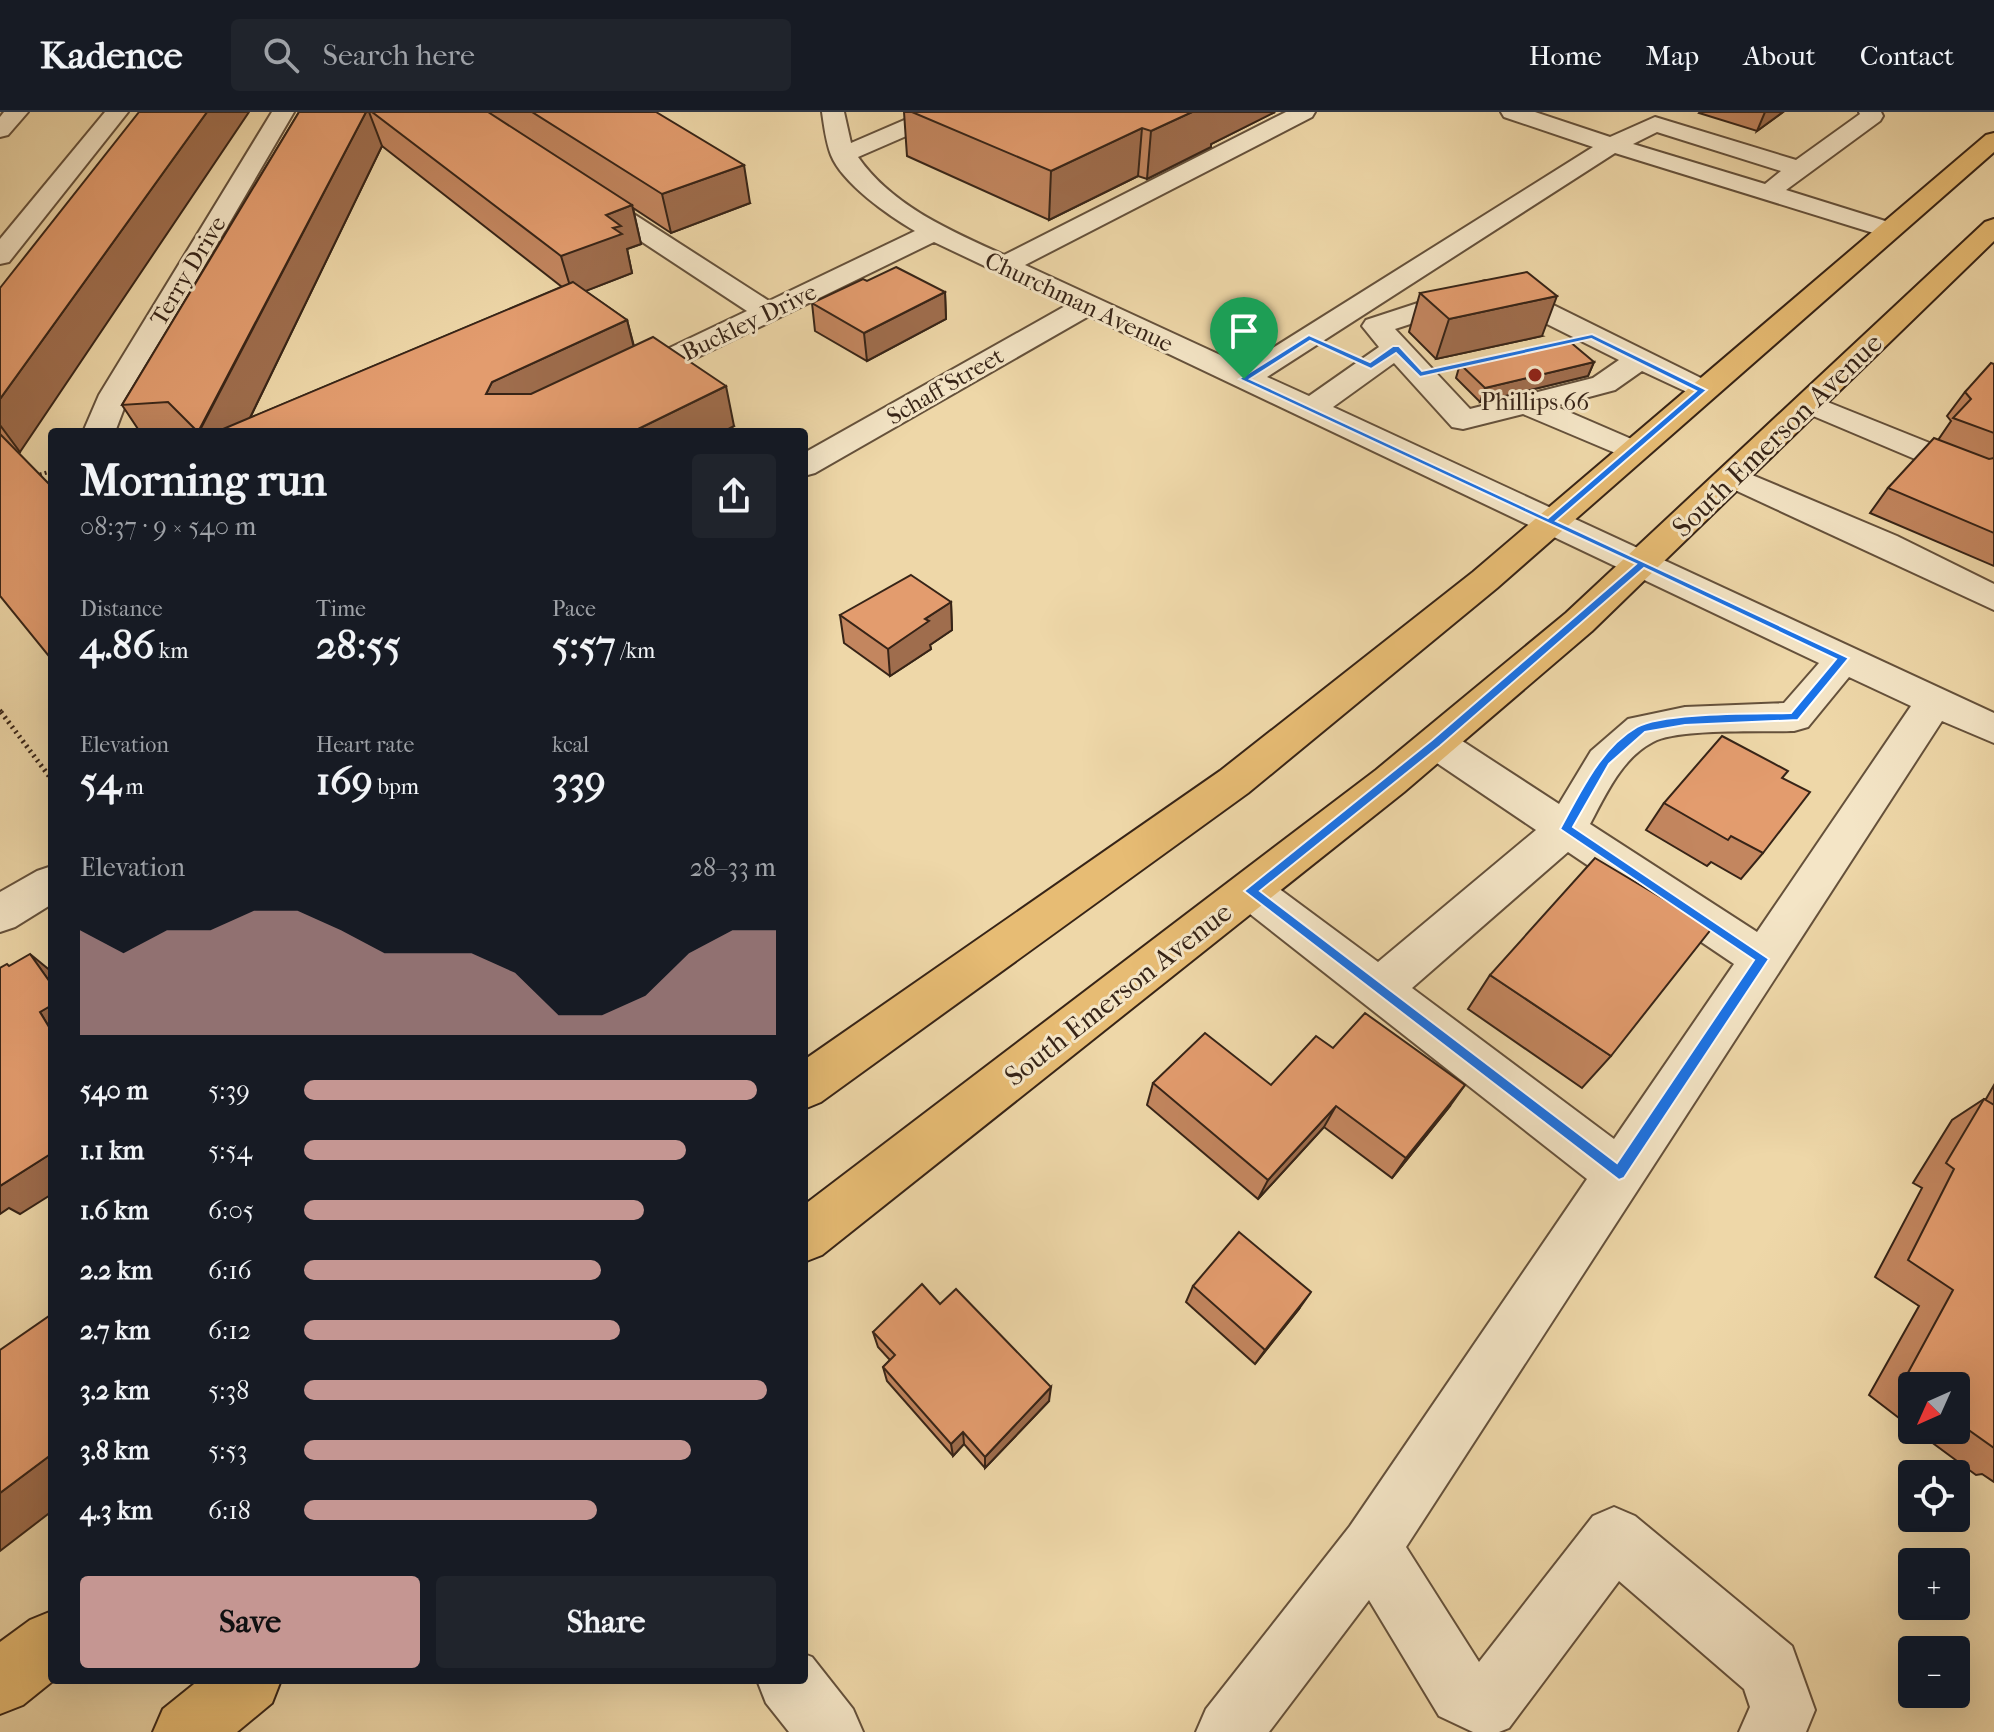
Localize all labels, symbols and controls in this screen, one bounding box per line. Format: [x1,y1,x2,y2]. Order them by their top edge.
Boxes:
search box [231,19,791,91]
text: Kadence [40,33,183,78]
icon: search [259,33,303,77]
text: Search here [323,38,475,73]
text: Home [1529,39,1602,72]
text: Map [1646,39,1699,72]
text: About [1743,39,1816,72]
text: Contact [1860,39,1954,72]
street label: Terry Drive [144,211,232,331]
street label: Churchman Avenue [980,246,1178,358]
street label: Buckley Drive [677,277,821,367]
pin [1210,297,1278,379]
icon: arrive [1222,309,1266,353]
street label: South Emerson Avenue [1665,326,1889,544]
street label: Schaff Street [882,341,1009,431]
marker: Phillips 66 [1526,366,1544,384]
place label: Phillips 66 [1481,388,1590,416]
button: share [692,454,776,538]
text: Morning run [80,455,327,506]
text: 08:37 · 9 × 540 m [80,511,256,542]
text: Distance [80,596,163,622]
text: Time [316,596,366,622]
text: Pace [552,596,596,622]
text: 4.86 [80,622,154,668]
text: 28:55 [316,622,401,668]
text: 5:57 [552,622,616,668]
text: km [154,638,188,664]
text: /km [616,638,655,664]
text: Elevation [80,732,169,758]
text: Heart rate [316,732,415,758]
text: kcal [552,732,589,758]
text: 54 [80,758,121,804]
text: 169 [316,758,373,804]
text: 339 [552,758,606,804]
text: m [121,774,144,800]
text: bpm [373,774,419,800]
text: Elevation [80,852,185,883]
text: 28–33 m [690,852,776,883]
street label: South Emerson Avenue [998,895,1238,1093]
text: 540 m [80,1075,148,1106]
text: 5:39 [208,1075,250,1106]
text: 1.1 km [80,1135,144,1166]
text: 5:54 [208,1135,252,1166]
text: 1.6 km [80,1195,149,1226]
text: 6:05 [208,1195,254,1226]
text: 2.2 km [80,1255,152,1286]
text: 6:16 [208,1255,252,1286]
text: 2.7 km [80,1315,150,1346]
text: 6:12 [208,1315,251,1346]
north arrow [1898,1372,1970,1444]
map controls [1898,1372,1970,1708]
text: 3.2 km [80,1375,150,1406]
text: 5:38 [208,1375,249,1406]
text: 3.8 km [80,1435,149,1466]
text: 5:53 [208,1435,247,1466]
button: locate [1898,1460,1970,1532]
text: 4.3 km [80,1495,152,1526]
text: 6:18 [208,1495,251,1526]
button: + [1898,1548,1970,1620]
button: Save [80,1576,420,1668]
button: Share [436,1576,776,1668]
button: − [1898,1636,1970,1708]

